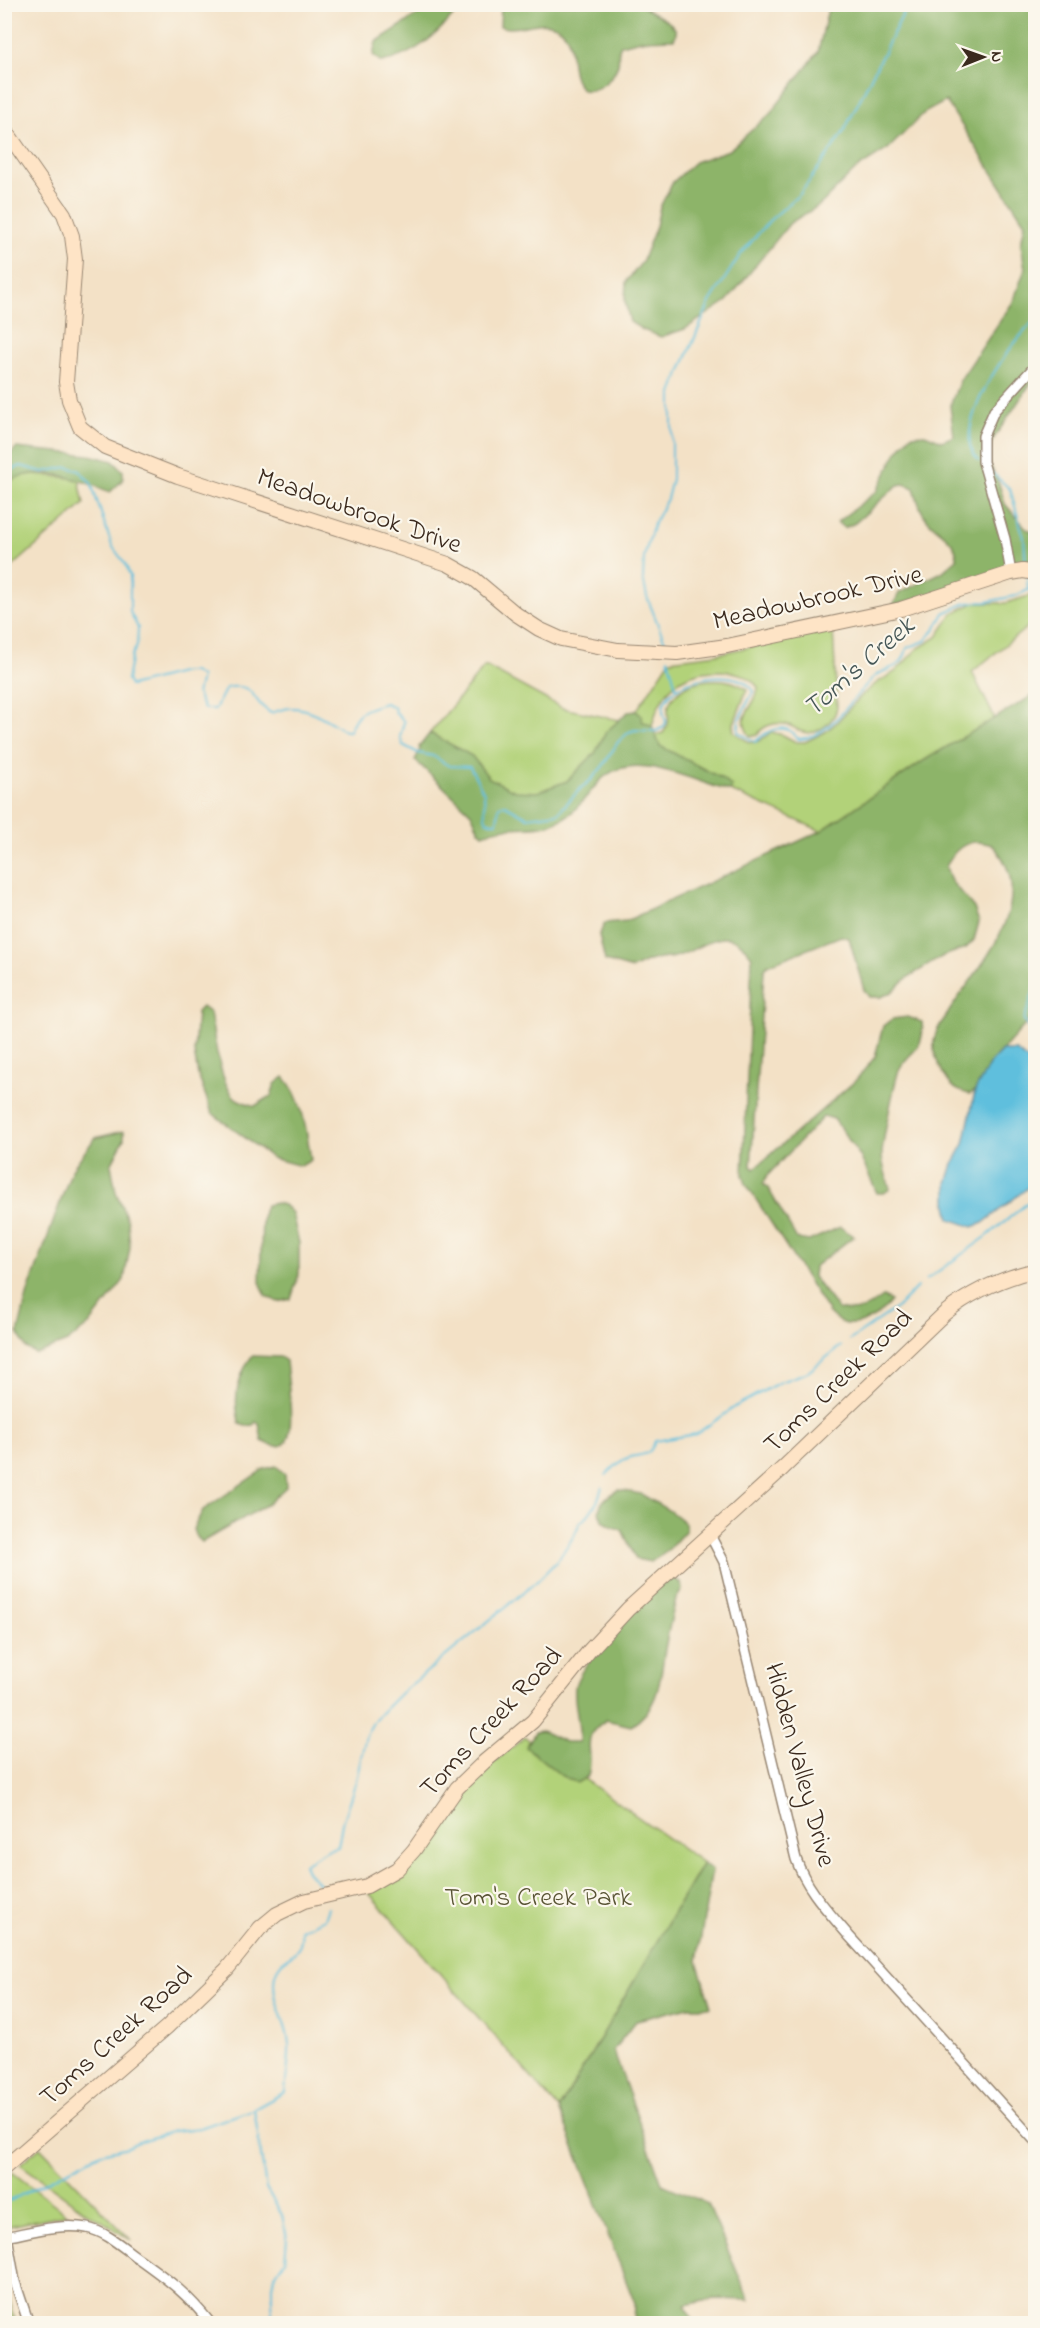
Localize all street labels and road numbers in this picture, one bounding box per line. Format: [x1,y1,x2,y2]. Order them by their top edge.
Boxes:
street label: Meadowbrook Drive [251,459,468,566]
street label: Meadowbrook Drive [709,556,928,642]
street label: Toms Creek Road [755,1300,923,1464]
street label: Toms Creek Road [411,1639,573,1807]
street label: Hidden Valley Drive [753,1659,845,1872]
street label: Toms Creek Road [32,1957,202,2117]

